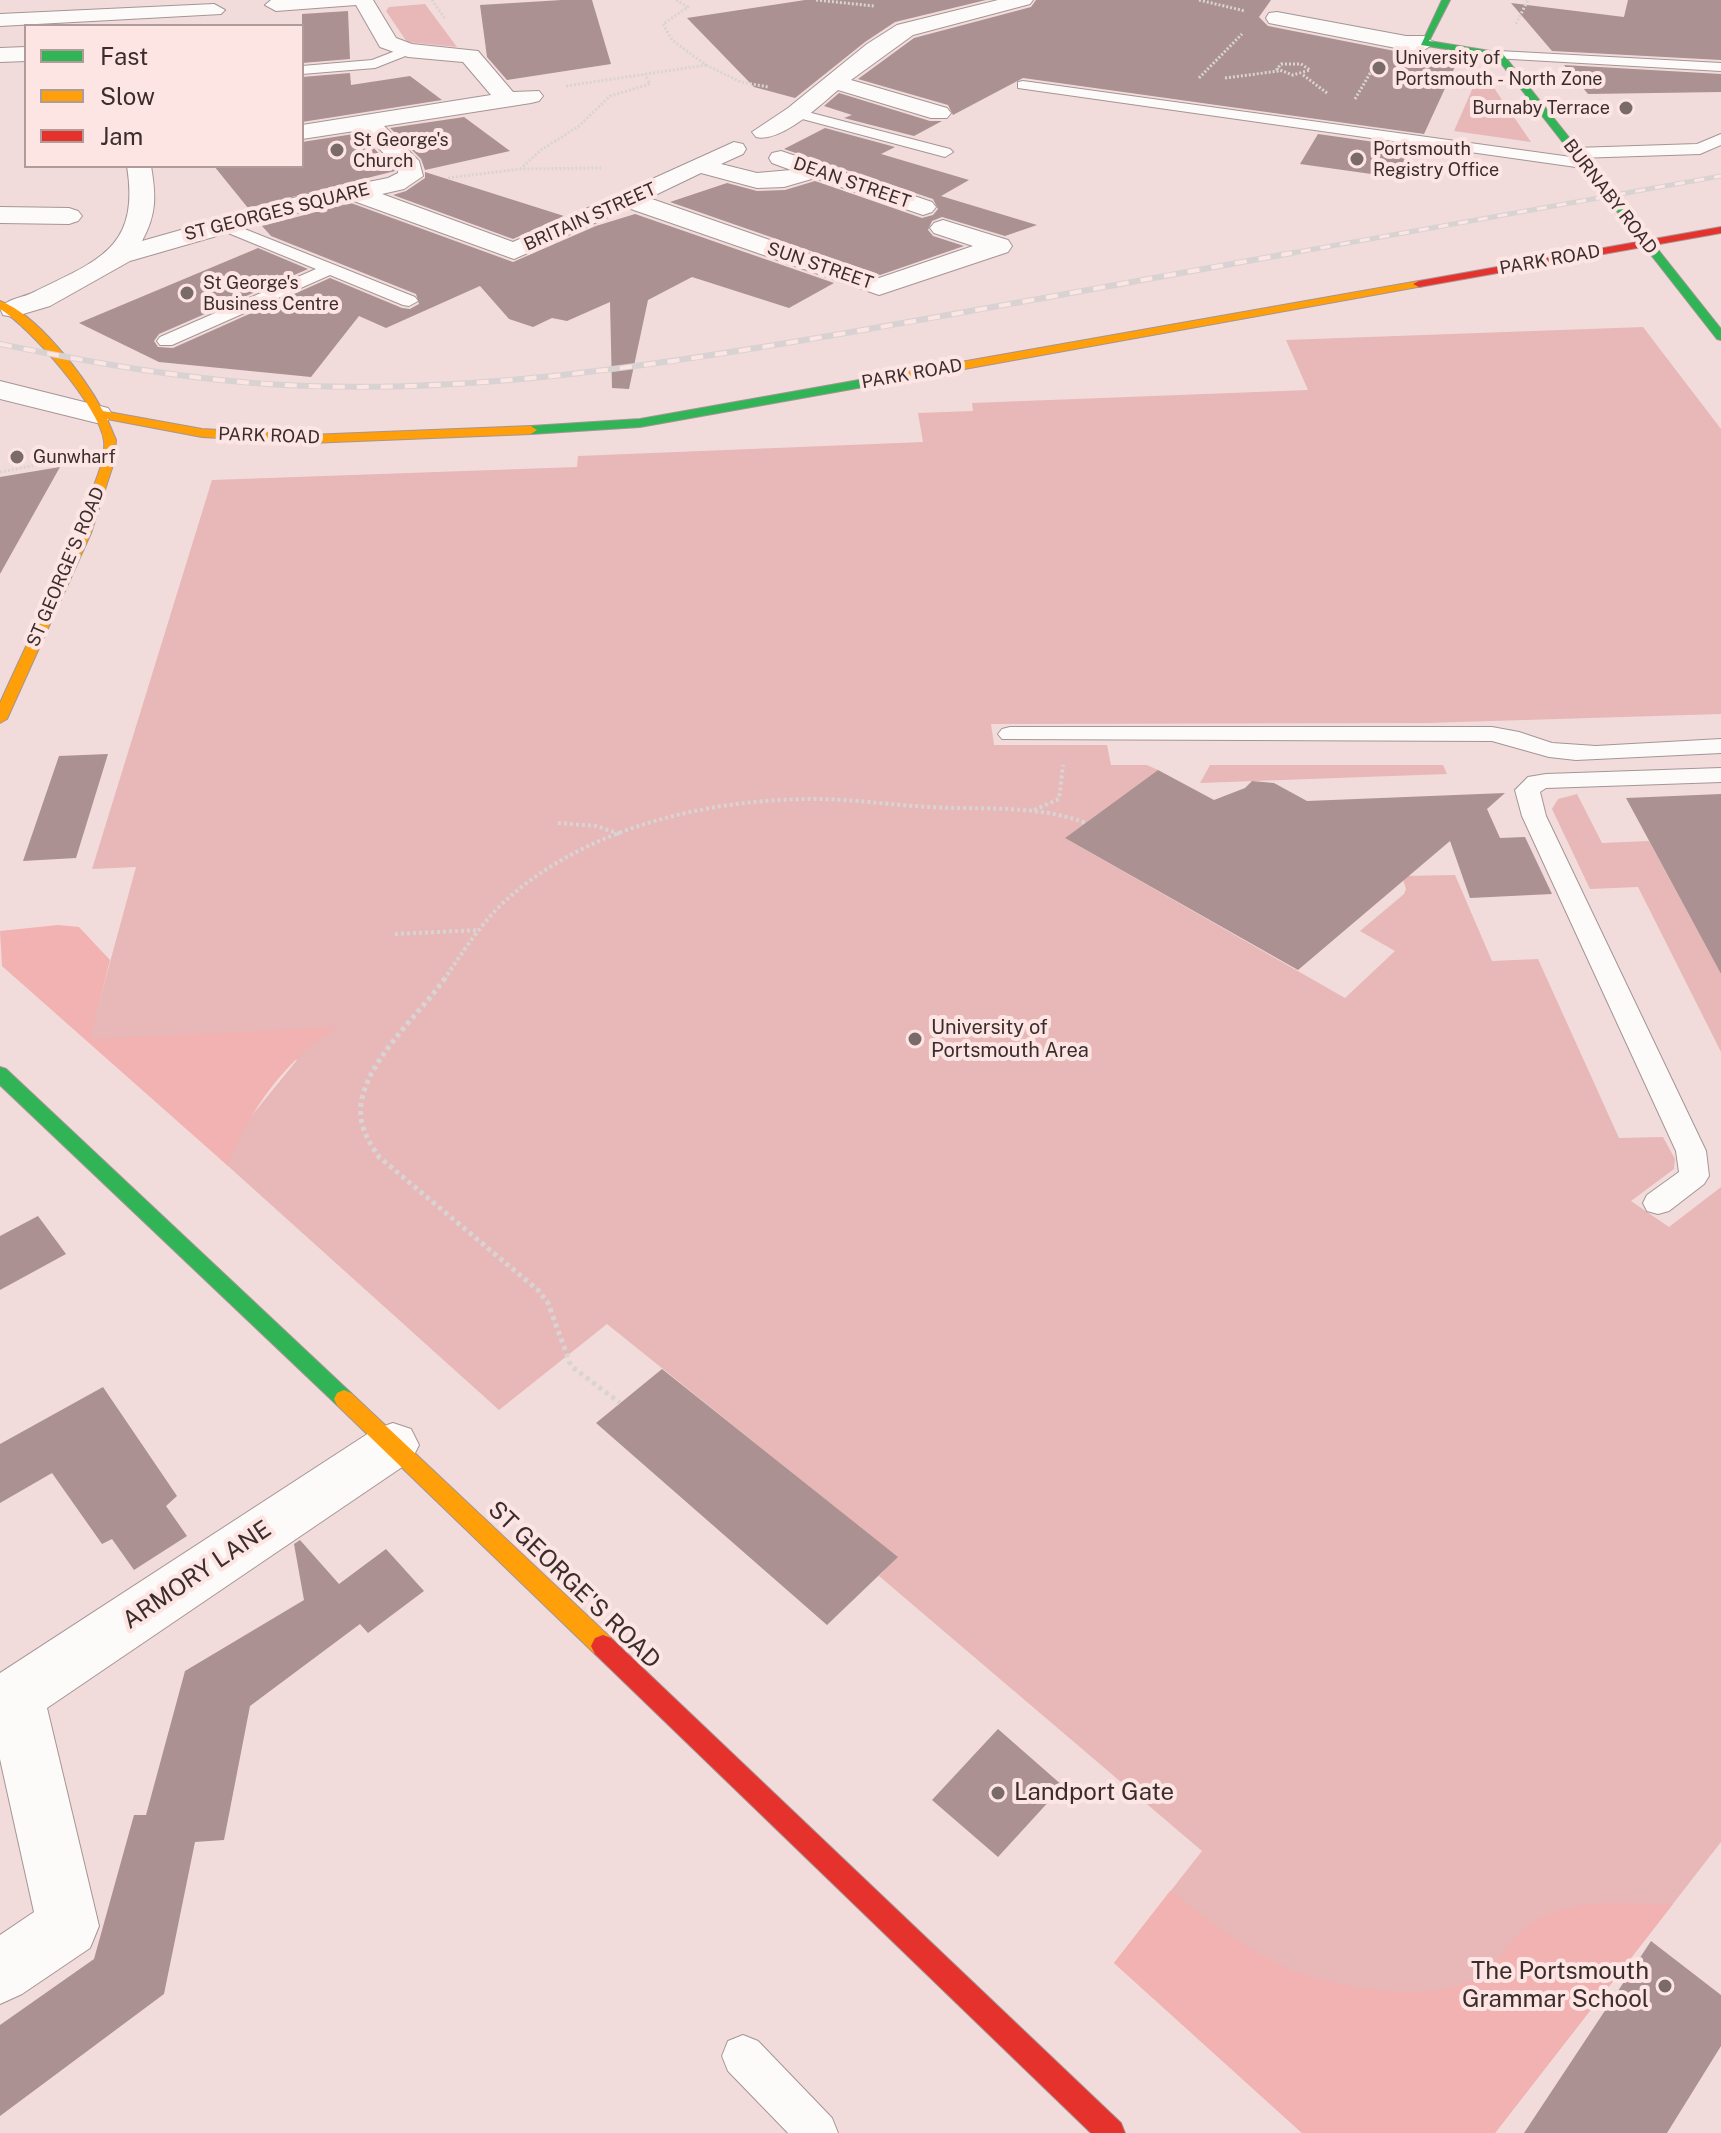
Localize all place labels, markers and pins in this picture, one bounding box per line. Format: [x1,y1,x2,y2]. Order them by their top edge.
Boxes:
place label: University of Portsmouth - North Zone [1395,47,1603,90]
marker: University of Portsmouth - North Zone [1370,59,1388,77]
place label: Burnaby Terrace [1472,97,1610,119]
marker: Burnaby Terrace [1617,99,1635,117]
place label: St George's Church [353,129,448,172]
place label: Portsmouth Registry Office [1373,138,1499,180]
marker: St George's Church [328,141,346,159]
marker: Portsmouth Registry Office [1348,150,1366,168]
place label: St George's Business Centre [203,272,339,314]
marker: St George's Business Centre [178,284,196,302]
place label: Gunwharf [33,446,116,468]
marker: Gunwharf [8,448,26,466]
place label: University of Portsmouth Area [931,1016,1089,1063]
marker: University of Portsmouth Area [906,1030,924,1048]
place label: Landport Gate [1014,1779,1174,1807]
marker: Landport Gate [989,1784,1007,1802]
place label: The Portsmouth Grammar School [1462,1958,1649,2014]
marker: The Portsmouth Grammar School [1656,1977,1674,1995]

